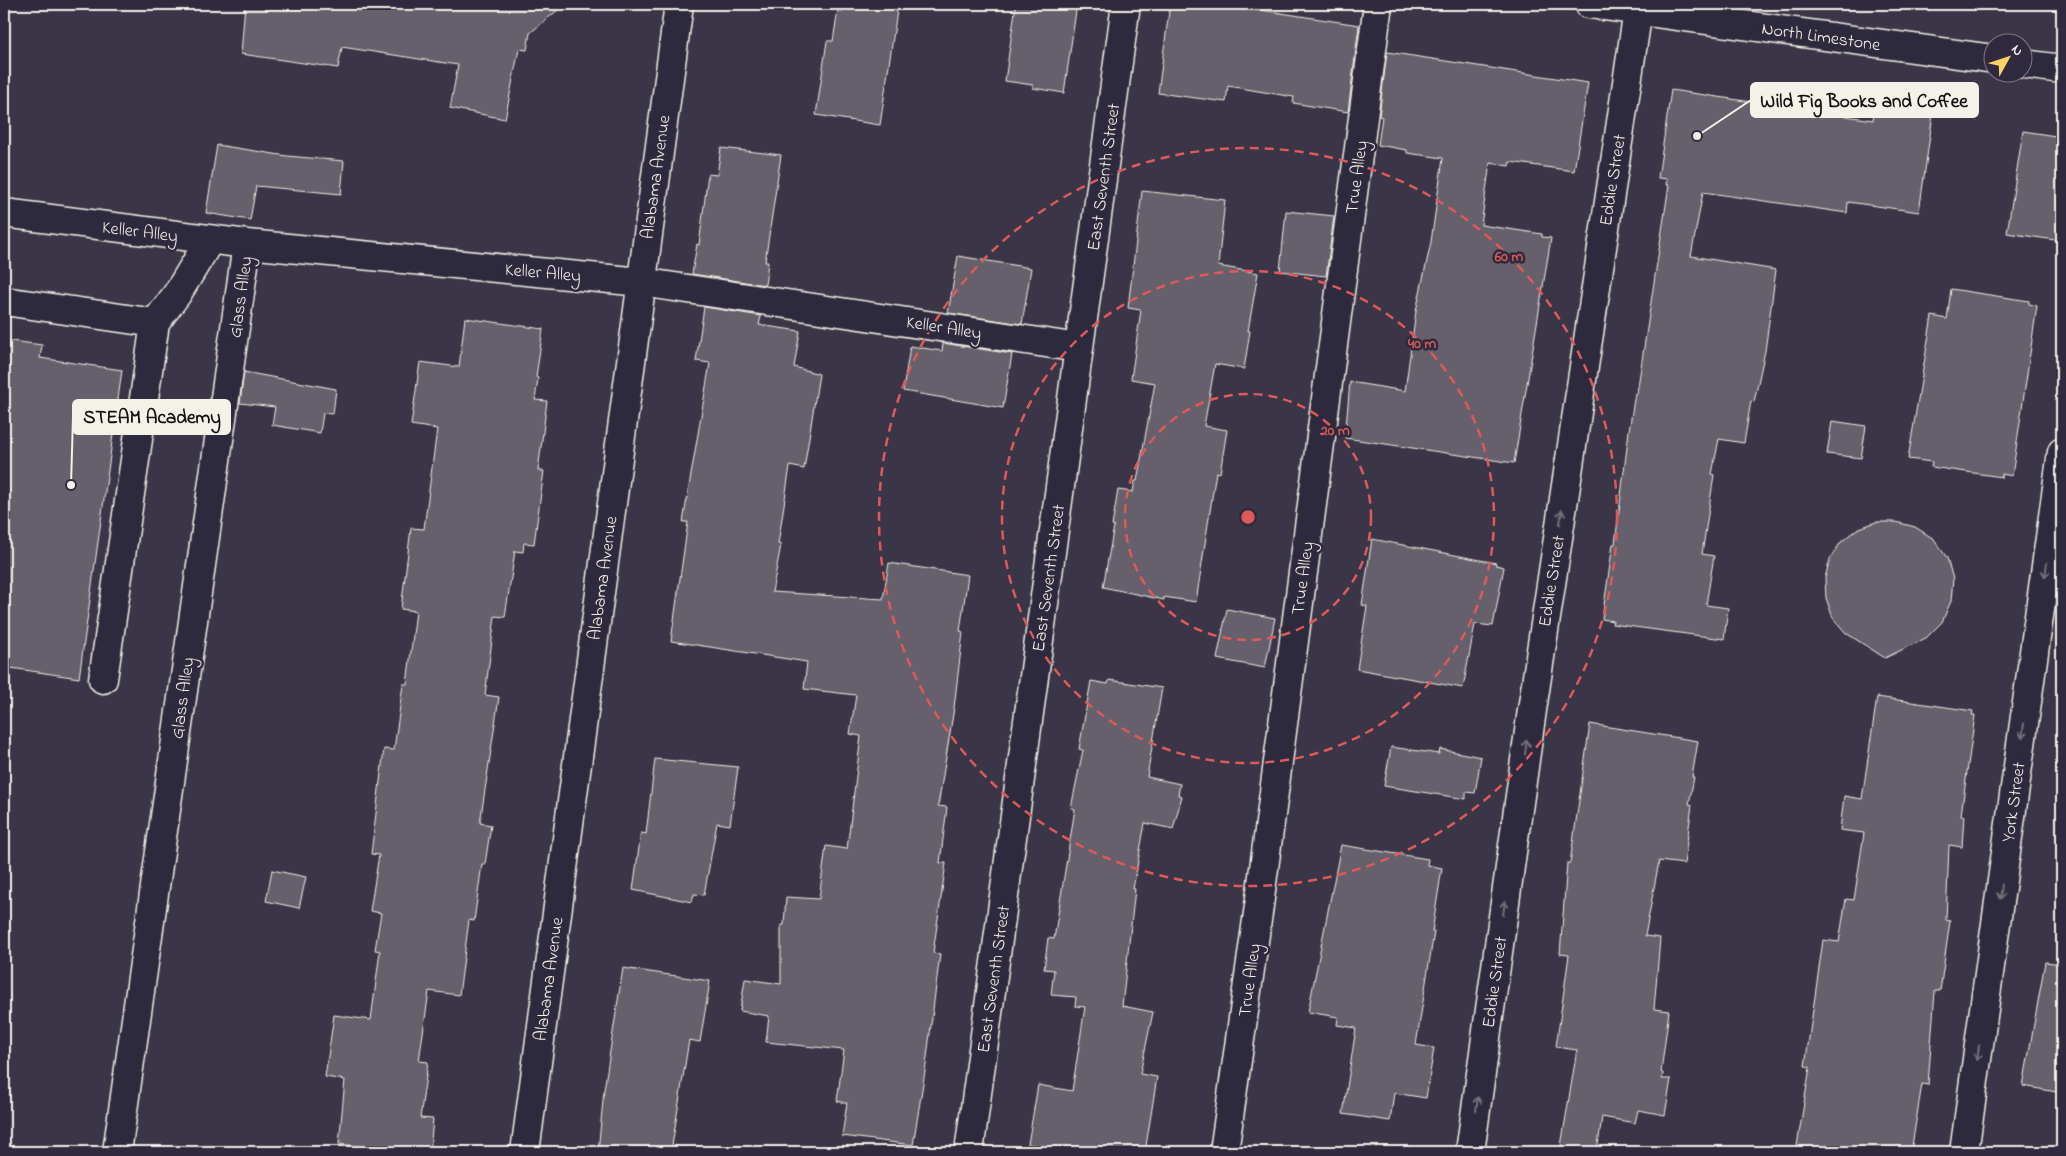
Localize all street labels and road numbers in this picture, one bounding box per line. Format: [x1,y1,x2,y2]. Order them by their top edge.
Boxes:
street label: North Limestone [1760,17,1883,59]
street label: East Seventh Street [1082,102,1128,253]
street label: Alabama Avenue [635,113,679,241]
street label: Eddie Street [1594,133,1634,228]
street label: True Alley [1340,139,1376,216]
street label: Keller Alley [100,215,179,251]
street label: Glass Alley [223,255,261,340]
street label: Keller Alley [504,258,582,290]
street label: Keller Alley [904,310,983,348]
street label: East Seventh Street [1027,503,1073,654]
street label: Alabama Avenue [582,514,626,642]
street label: Eddie Street [1533,534,1573,629]
street label: True Alley [1286,540,1322,617]
street label: Glass Alley [165,656,203,741]
street label: York Street [1997,761,2033,844]
street label: East Seventh Street [972,904,1018,1055]
street label: Alabama Avenue [528,915,572,1043]
street label: Eddie Street [1477,935,1515,1030]
street label: True Alley [1233,942,1269,1019]

